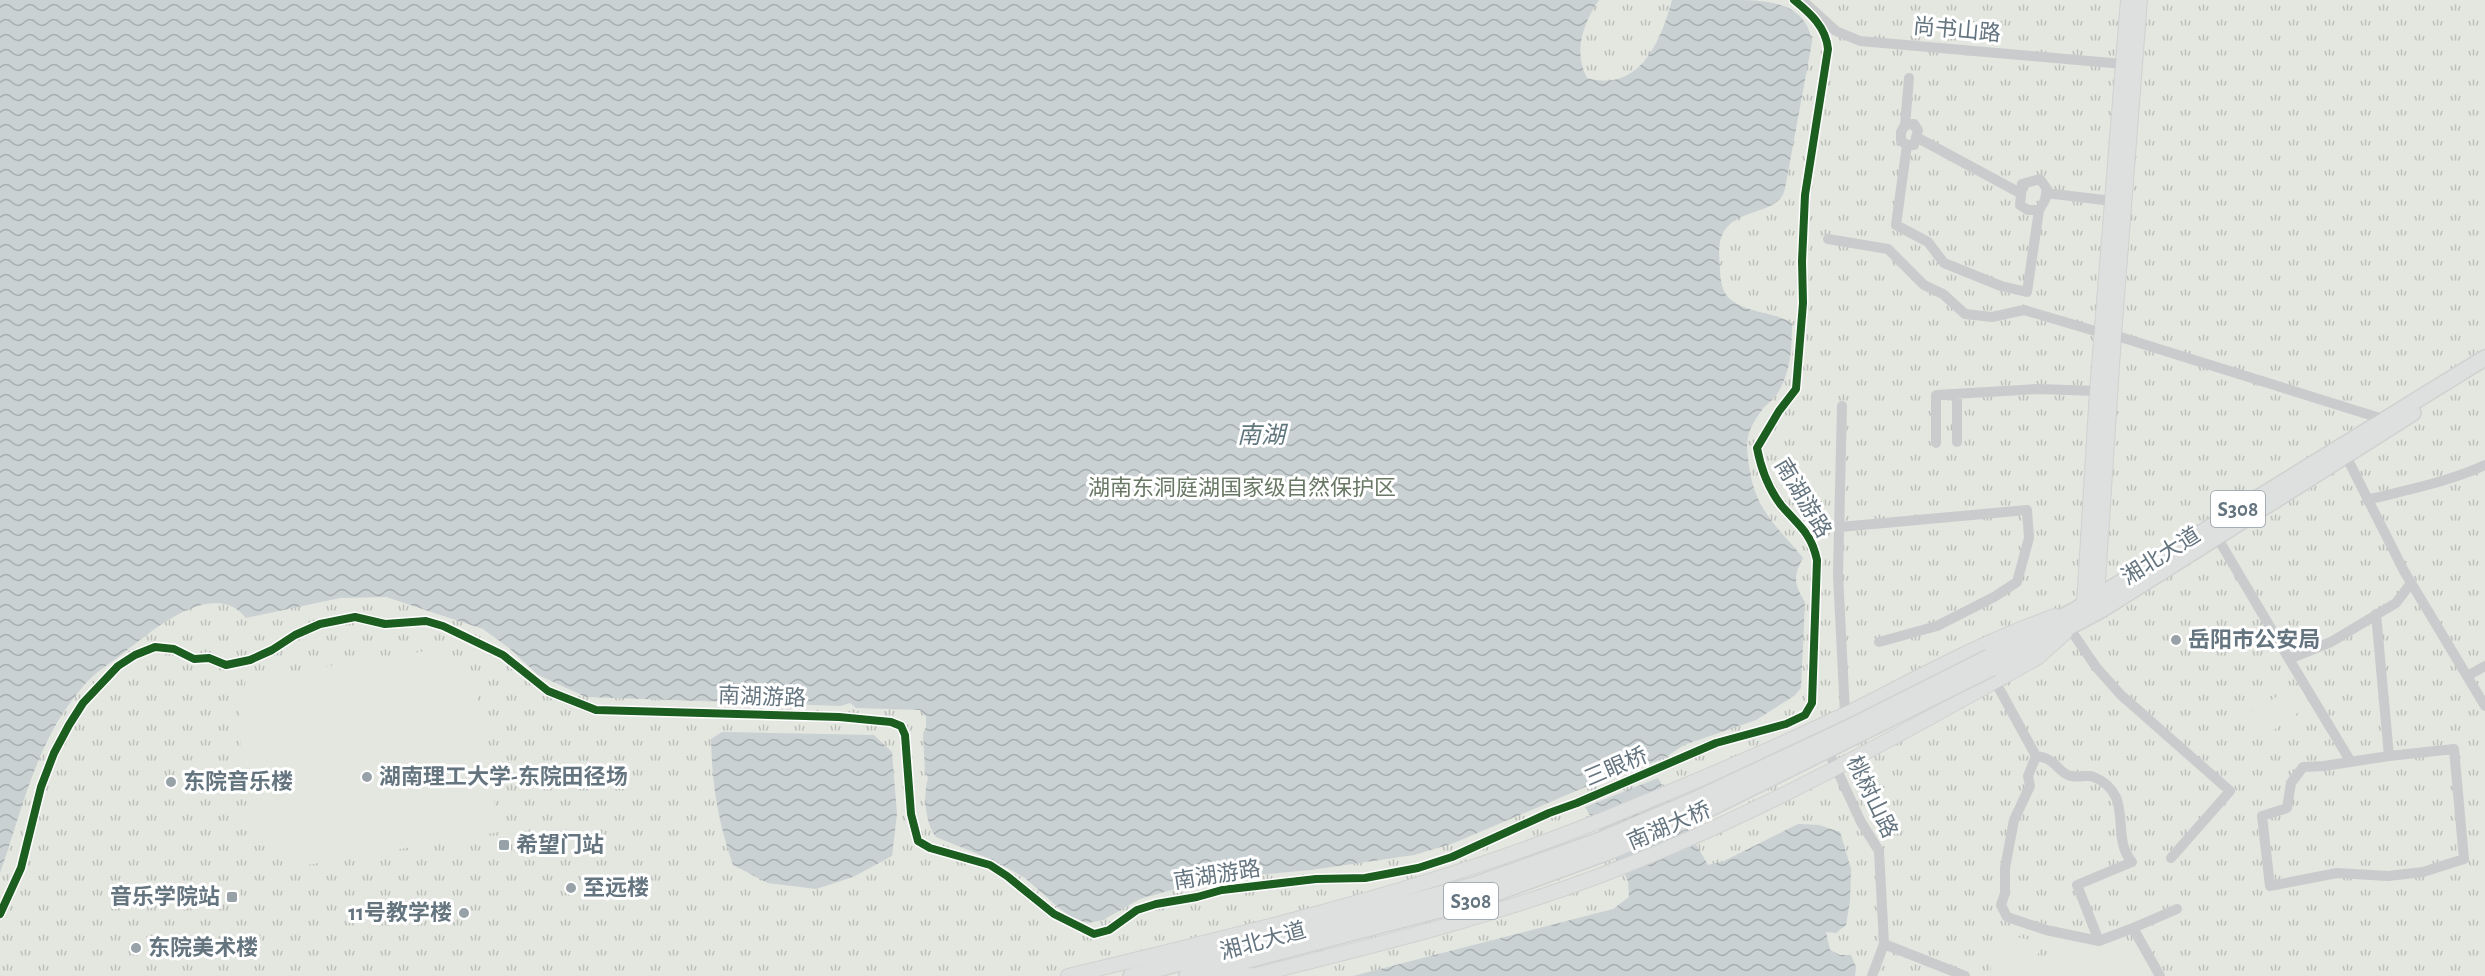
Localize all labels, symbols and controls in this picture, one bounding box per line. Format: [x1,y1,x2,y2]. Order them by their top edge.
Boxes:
street label: 尚书山路 [1912,14,2002,45]
water label: 南湖 [1237,422,1289,448]
street label: 南湖游路 [1771,454,1836,541]
park label: 湖南东洞庭湖国家级自然保护区 [1088,476,1396,499]
road number: S308 [2211,491,2265,527]
street label: 湘北大道 [2117,523,2204,589]
place label: 岳阳市公安局 [2188,628,2320,651]
marker: 岳阳市公安局 [2169,633,2183,647]
street label: 南湖游路 [718,683,806,710]
street label: 三眼桥 [1581,743,1651,790]
street label: 桃树山路 [1843,752,1902,841]
place label: 湖南理工大学-东院田径场 [379,765,628,788]
place label: 东院音乐楼 [183,770,293,793]
marker: 湖南理工大学-东院田径场 [360,770,374,784]
marker: 东院音乐楼 [164,775,178,789]
street label: 南湖大桥 [1624,798,1714,853]
place label: 希望门站 [516,833,604,856]
marker: 希望门站 [497,838,511,852]
street label: 南湖游路 [1172,856,1262,893]
place label: 至远楼 [583,876,649,899]
marker: 至远楼 [564,881,578,895]
road number: S308 [1444,883,1498,919]
place label: 音乐学院站 [110,885,220,908]
marker: 音乐学院站 [225,890,239,904]
place label: 11号教学楼 [348,901,452,924]
marker: 11号教学楼 [457,906,471,920]
street label: 湘北大道 [1217,918,1308,963]
place label: 东院美术楼 [148,935,258,959]
marker: 东院美术楼 [129,941,143,955]

